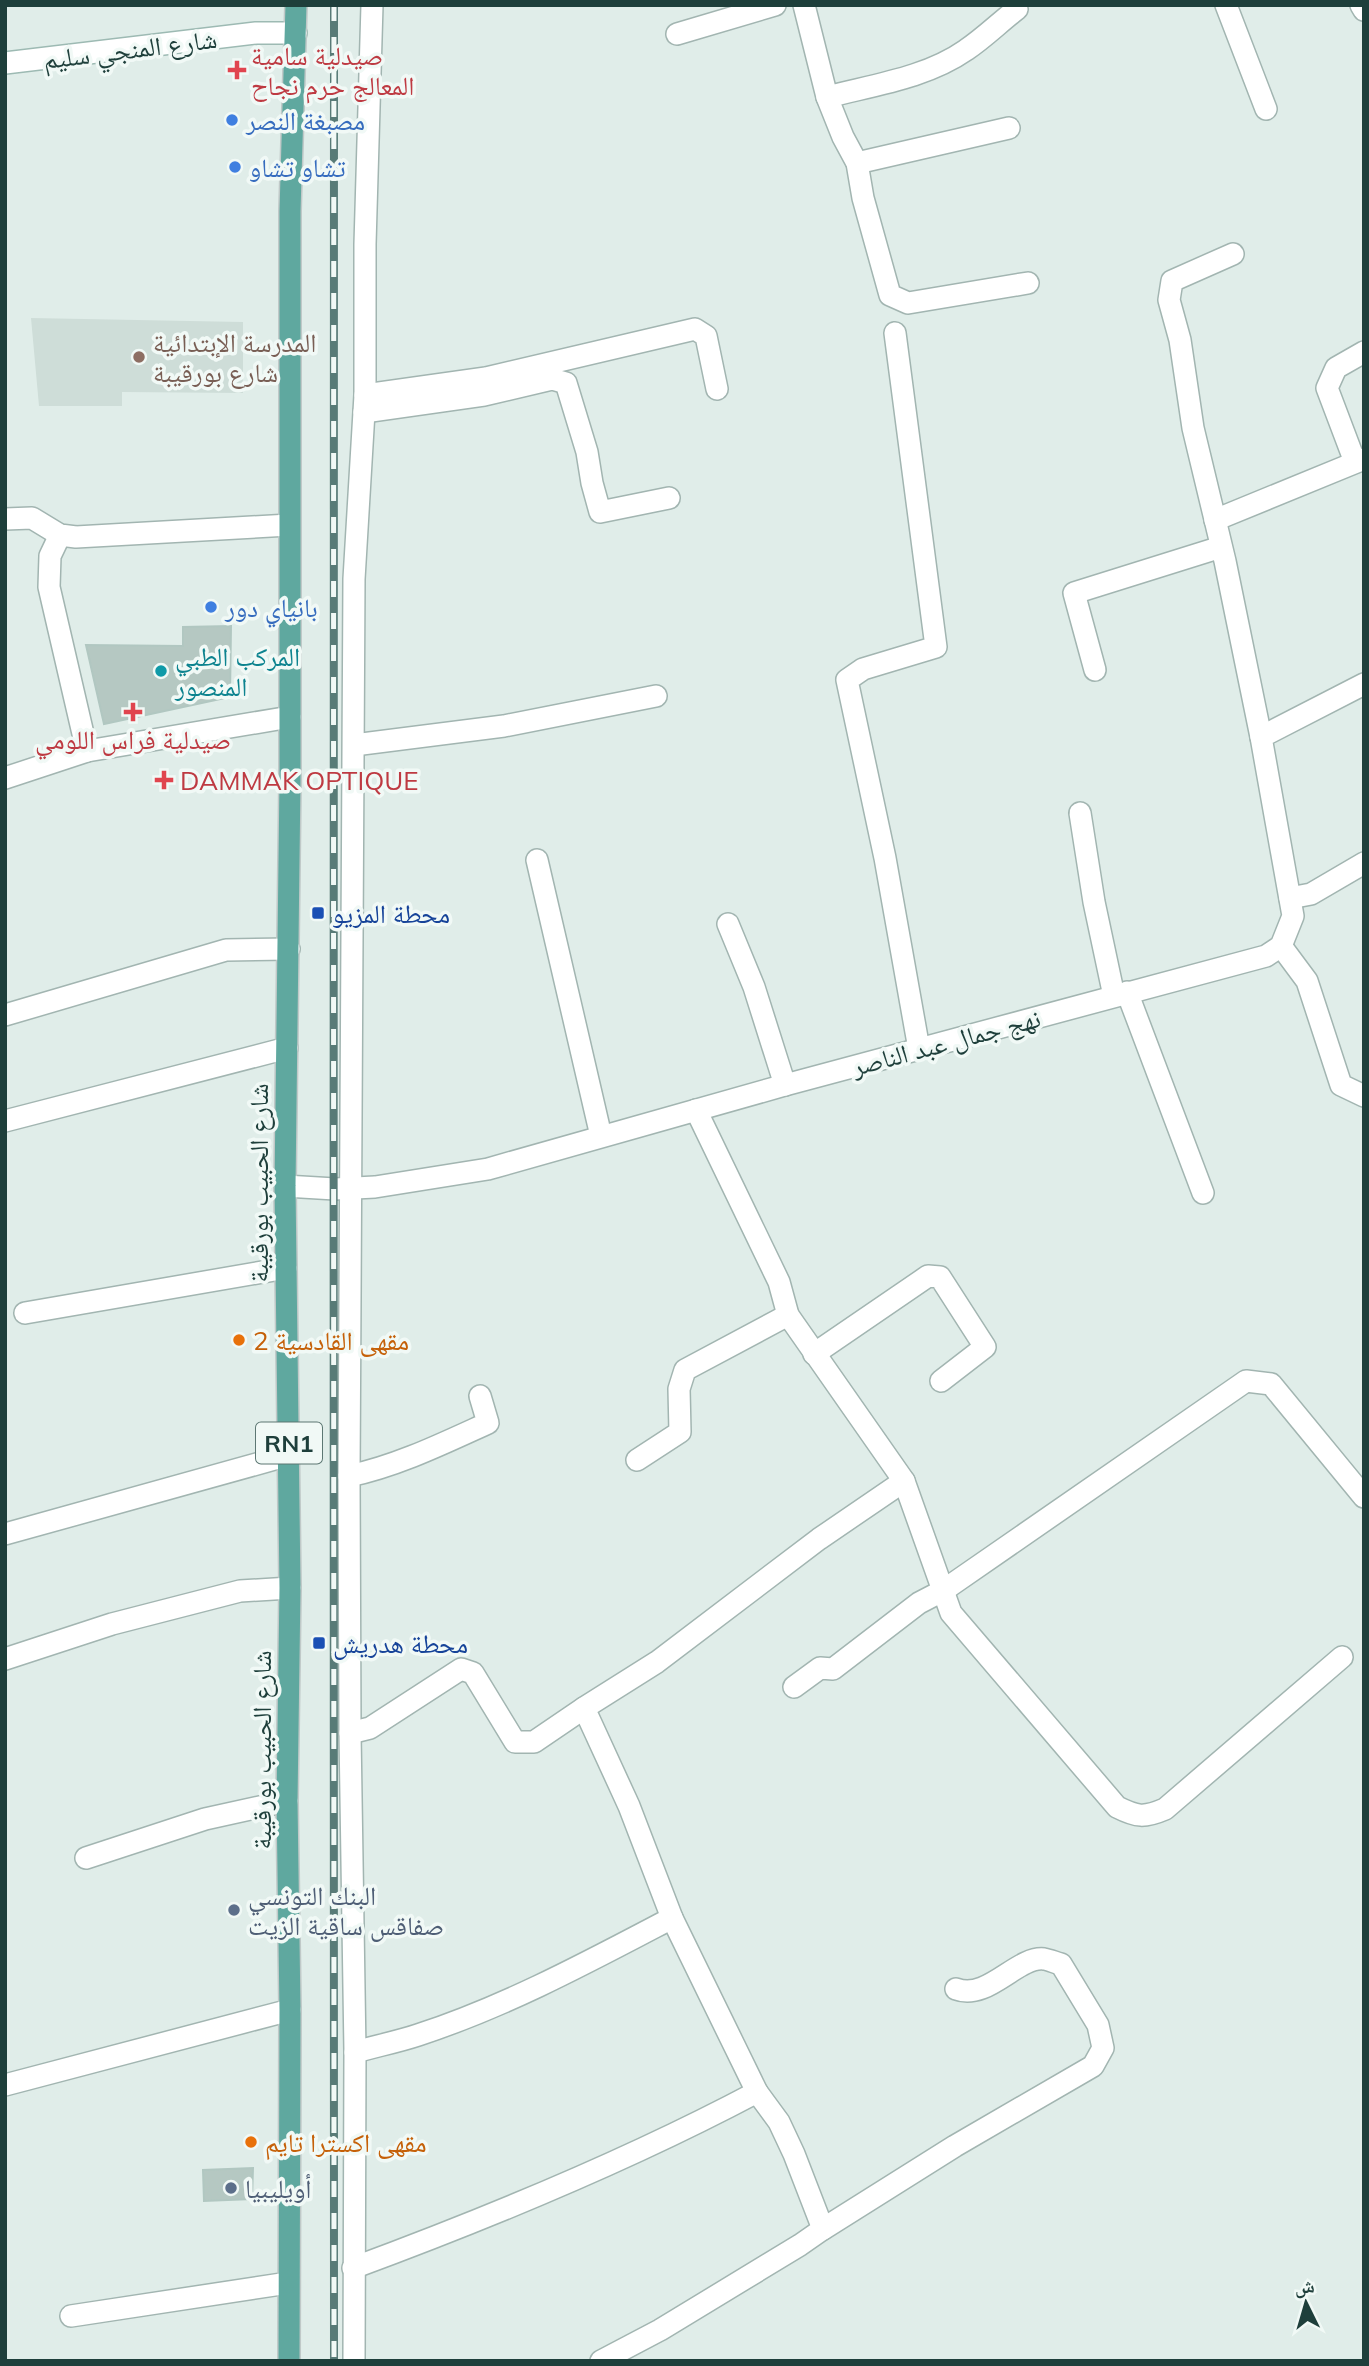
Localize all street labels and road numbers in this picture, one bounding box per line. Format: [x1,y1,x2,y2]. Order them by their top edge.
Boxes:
street label: شارع المنجي سليم [41,22,219,81]
street label: نهج جمال عبد الناصر [847,1001,1044,1084]
street label: شارع الحبيب بورقيبة [242,1083,275,1283]
road number: RN1 [256,1422,322,1464]
street label: شارع الحبيب بورقيبة [245,1650,278,1850]

